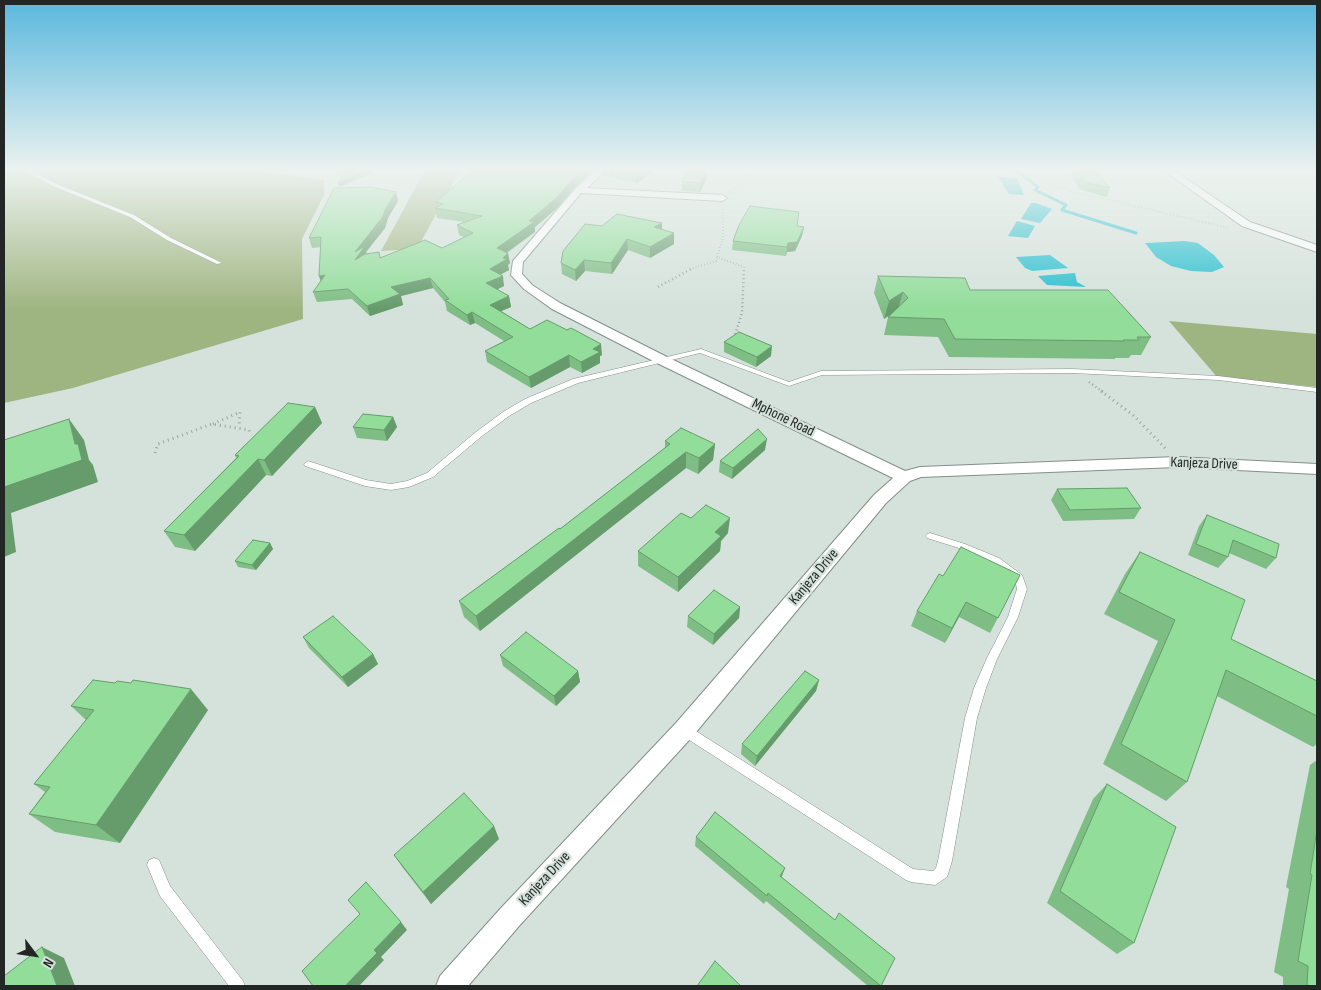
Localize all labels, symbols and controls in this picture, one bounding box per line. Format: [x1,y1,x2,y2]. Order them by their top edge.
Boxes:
street label: Mphone Road [749,395,817,441]
street label: Kanjeza Drive [1170,454,1238,474]
street label: Kanjeza Drive [785,545,843,609]
street label: Kanjeza Drive [515,848,575,910]
north arrow [10,930,60,980]
text: N [39,955,58,971]

